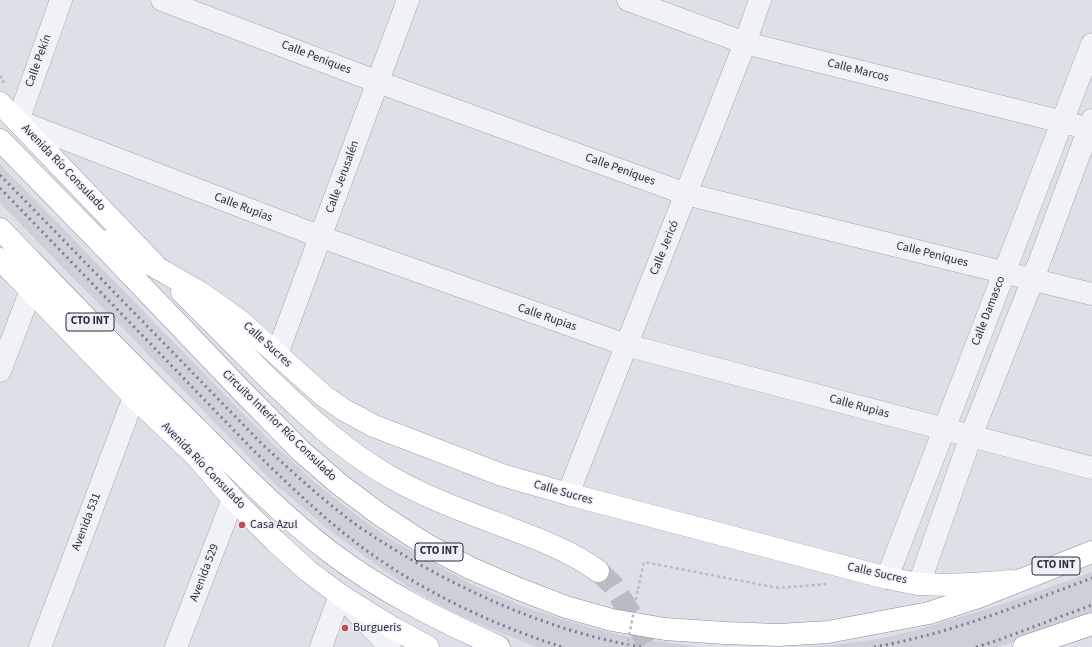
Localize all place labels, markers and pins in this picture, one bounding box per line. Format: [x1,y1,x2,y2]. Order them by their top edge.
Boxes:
place label: Casa Azul [250,518,297,532]
marker: Casa Azul [237,520,247,530]
place label: Burgueris [353,621,401,635]
marker: Burgueris [340,623,350,633]

